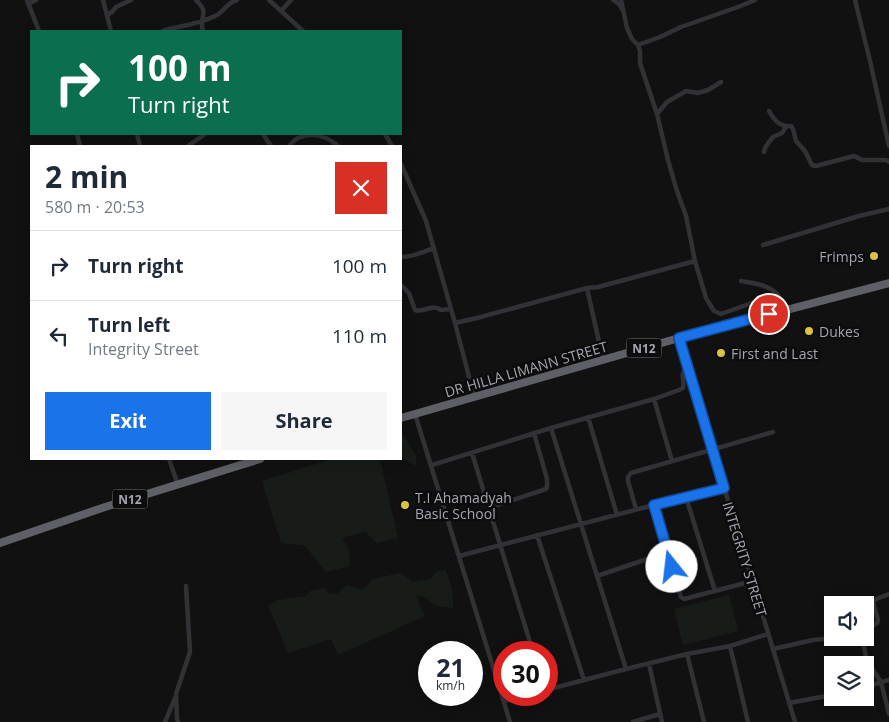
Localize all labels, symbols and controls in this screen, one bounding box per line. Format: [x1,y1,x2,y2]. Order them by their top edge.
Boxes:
text: 100 m [128,44,232,91]
icon: right [45,50,110,115]
text: Turn right [128,89,230,119]
text: 2 min [45,156,128,197]
button: close [335,162,387,214]
text: 580 m · 20:53 [45,196,145,218]
place label: Frimps [819,247,864,266]
marker: Frimps [868,250,880,262]
icon: right [45,252,73,280]
text: Turn right [88,253,183,279]
text: 100 m [332,253,387,279]
pin [748,293,790,335]
icon: arrive [755,300,783,328]
text: Turn left [88,312,170,338]
icon: left [45,322,73,350]
place label: Dukes [819,322,860,341]
text: 110 m [332,323,387,349]
marker: Dukes [803,325,815,337]
street label: DR HILLA LIMANN STREET [442,337,610,401]
text: Integrity Street [88,338,199,360]
road number: N12 [626,338,662,358]
place label: First and Last [731,344,818,363]
marker: First and Last [715,347,727,359]
button: Exit [45,392,211,450]
button: Share [221,392,387,450]
place label: T.I Ahamadyah Basic School [415,488,512,523]
road number: N12 [112,489,148,508]
marker: T.I Ahamadyah Basic School [399,499,411,511]
street label: INTEGRITY STREET [718,499,772,619]
position arrow [645,540,697,592]
map controls [824,596,874,706]
button: sound [824,596,874,646]
speed limit sign: 30 [493,641,558,706]
text: 21 [436,650,465,684]
button: layers [824,656,874,706]
text: km/h [436,677,465,694]

